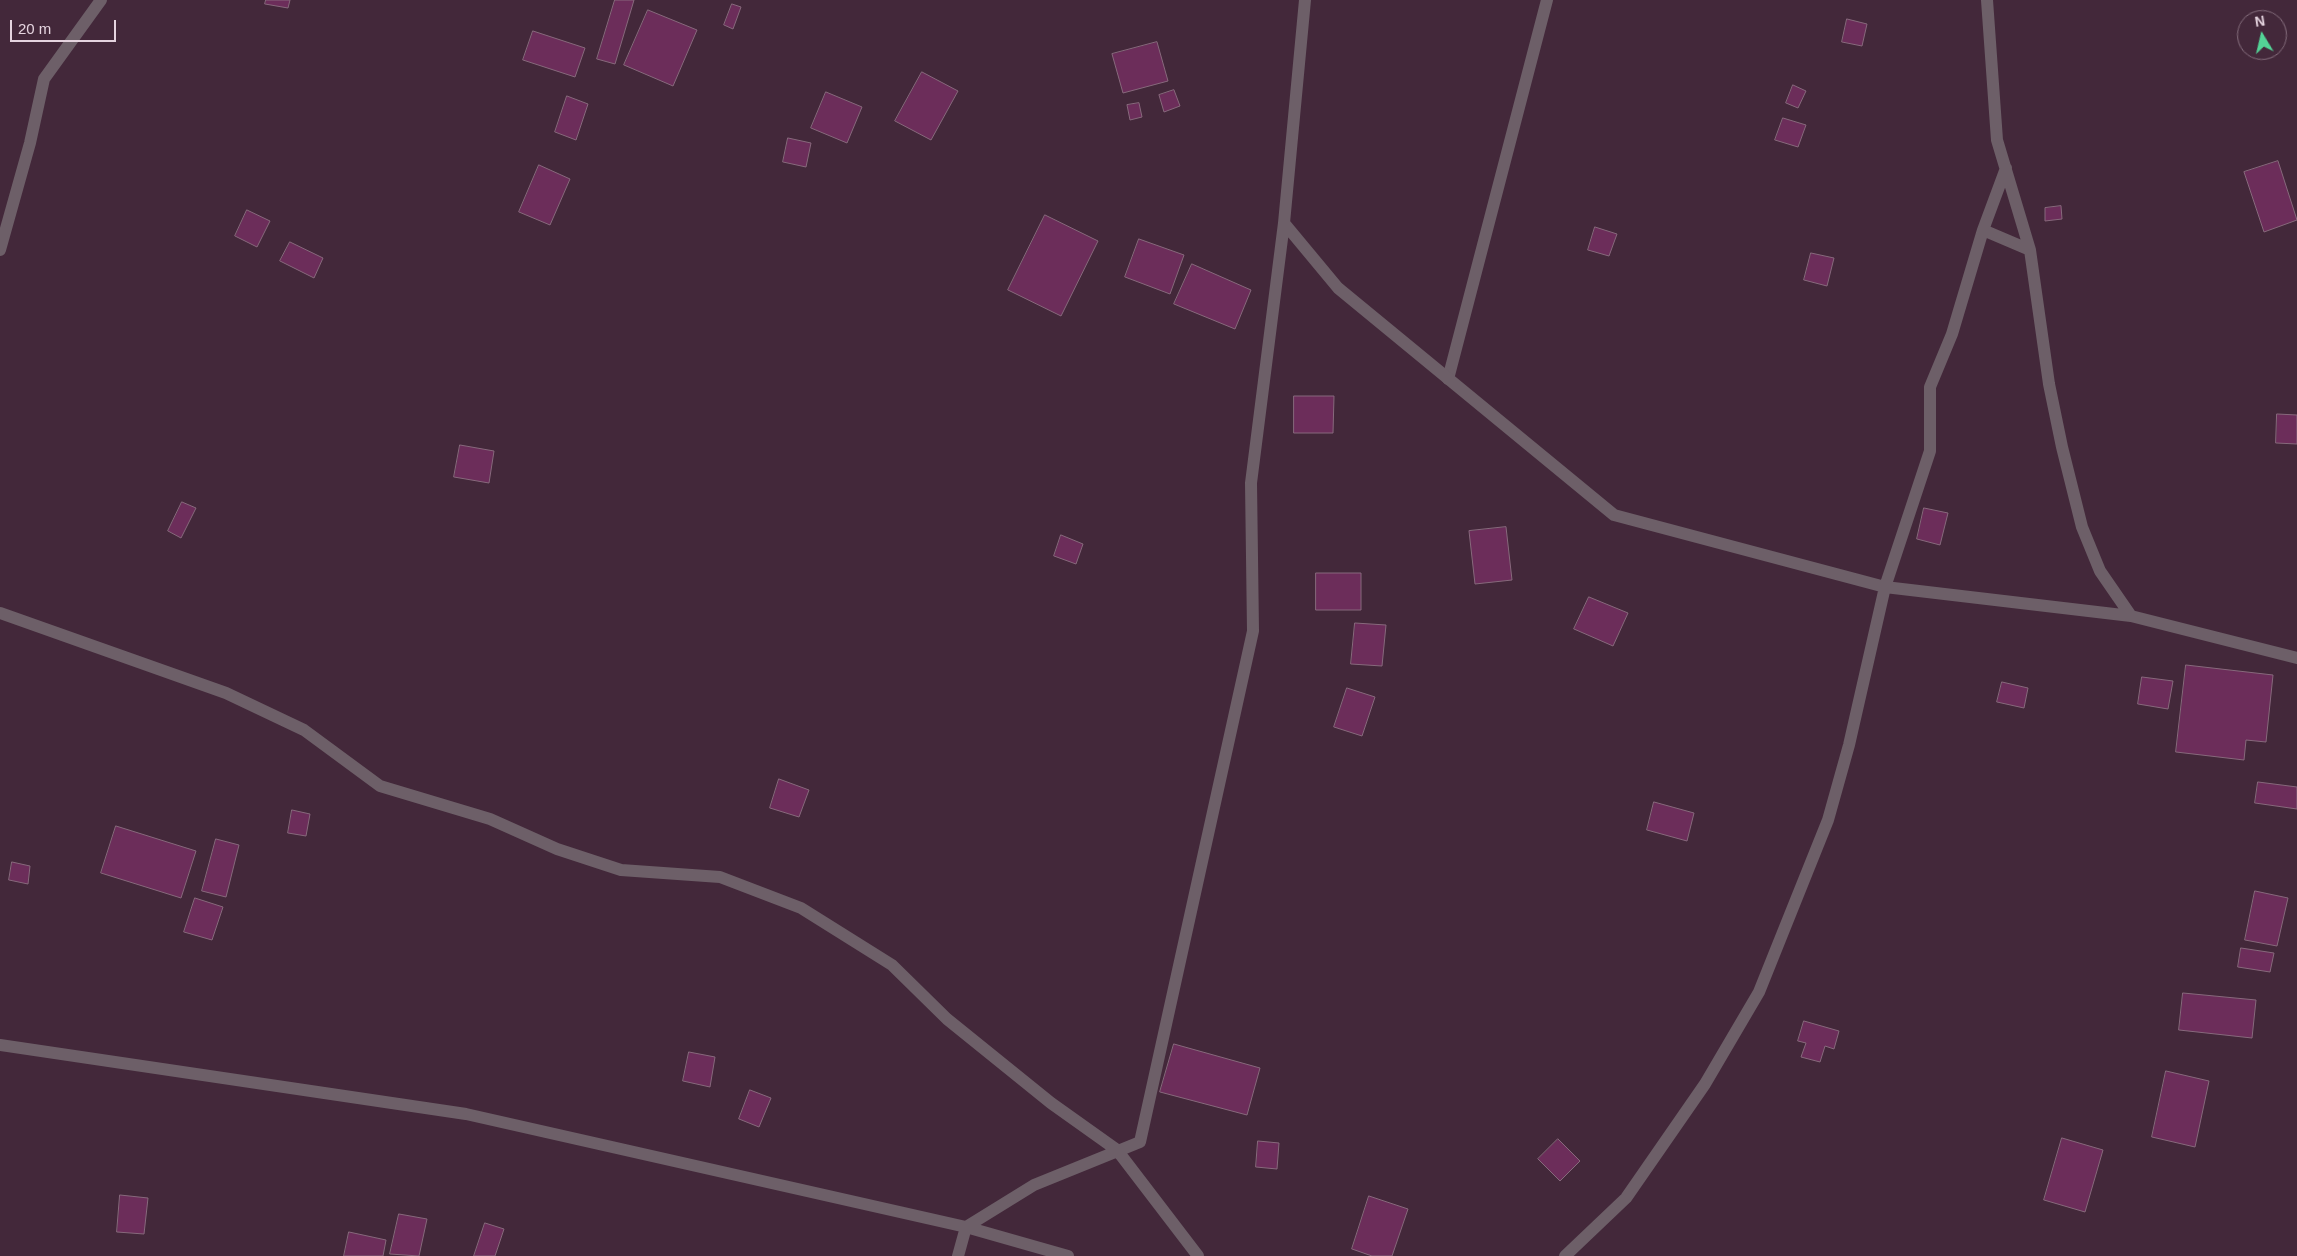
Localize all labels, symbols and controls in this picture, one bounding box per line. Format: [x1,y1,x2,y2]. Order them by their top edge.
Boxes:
scale bar [12,10,119,42]
north arrow [2237,10,2287,60]
text: N [2254,12,2266,30]
text: 20 m [18,20,51,37]

